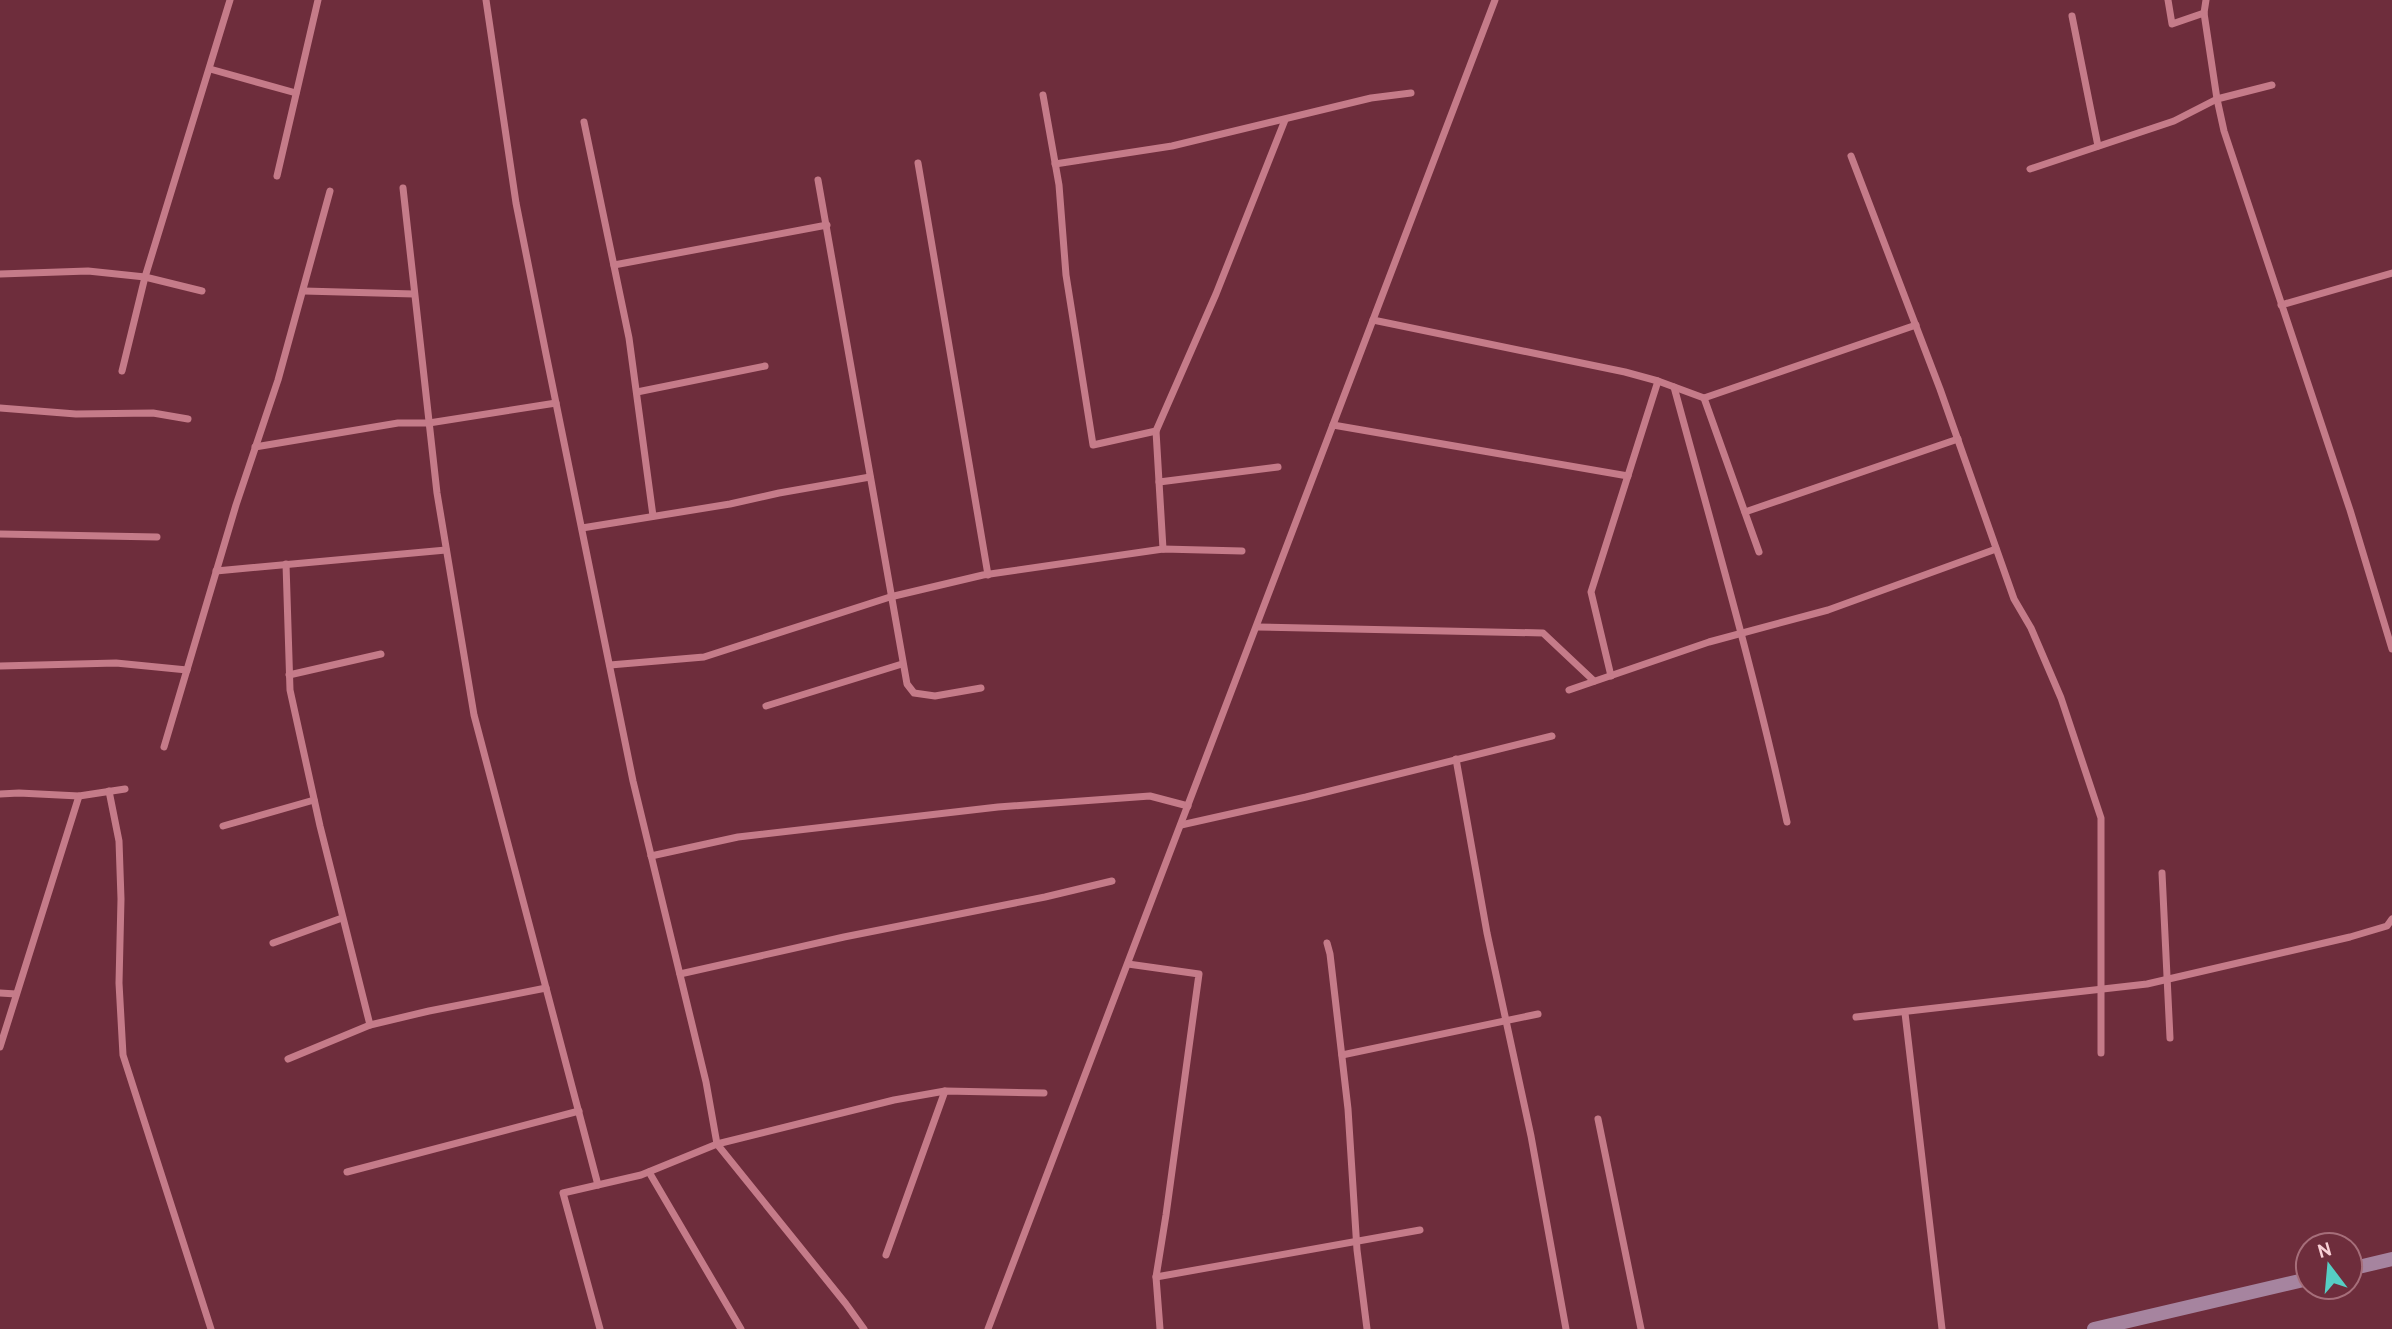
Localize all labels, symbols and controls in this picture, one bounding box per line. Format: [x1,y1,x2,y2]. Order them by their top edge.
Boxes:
north arrow [2294,1231,2364,1301]
text: N [2315,1238,2335,1265]

